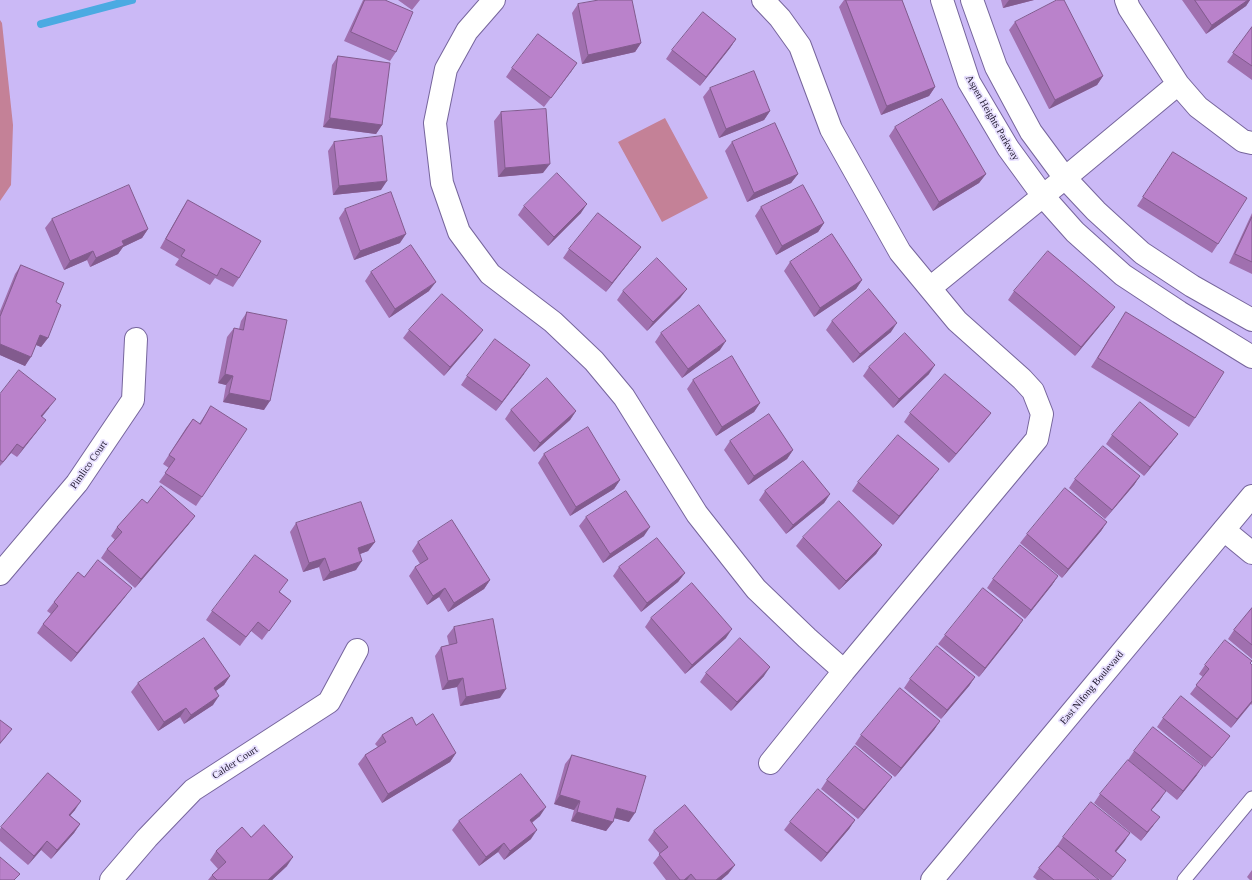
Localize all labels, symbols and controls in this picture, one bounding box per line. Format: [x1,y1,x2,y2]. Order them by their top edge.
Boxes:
street label: Aspen Heights Parkway [963,73,1021,163]
street label: Pimlico Court [68,438,110,492]
street label: East Nifong Boulevard [1058,649,1126,727]
street label: Calder Court [210,744,260,782]

